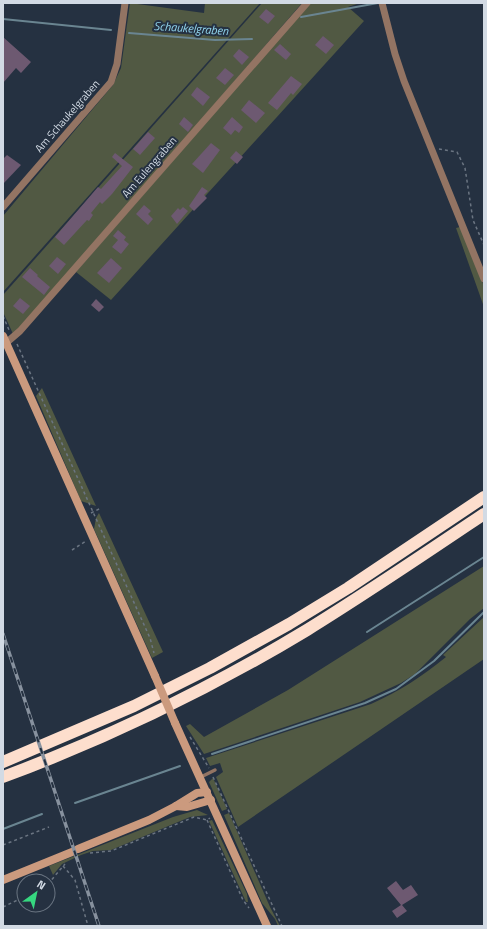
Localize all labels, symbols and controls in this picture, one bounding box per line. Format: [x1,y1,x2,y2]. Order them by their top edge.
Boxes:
water label: Schaukelgraben [153,16,230,40]
street label: Am Schaukelgraben [31,76,103,156]
street label: Am Eulengraben [118,133,180,201]
north arrow [16,873,56,913]
text: N [34,876,49,893]

